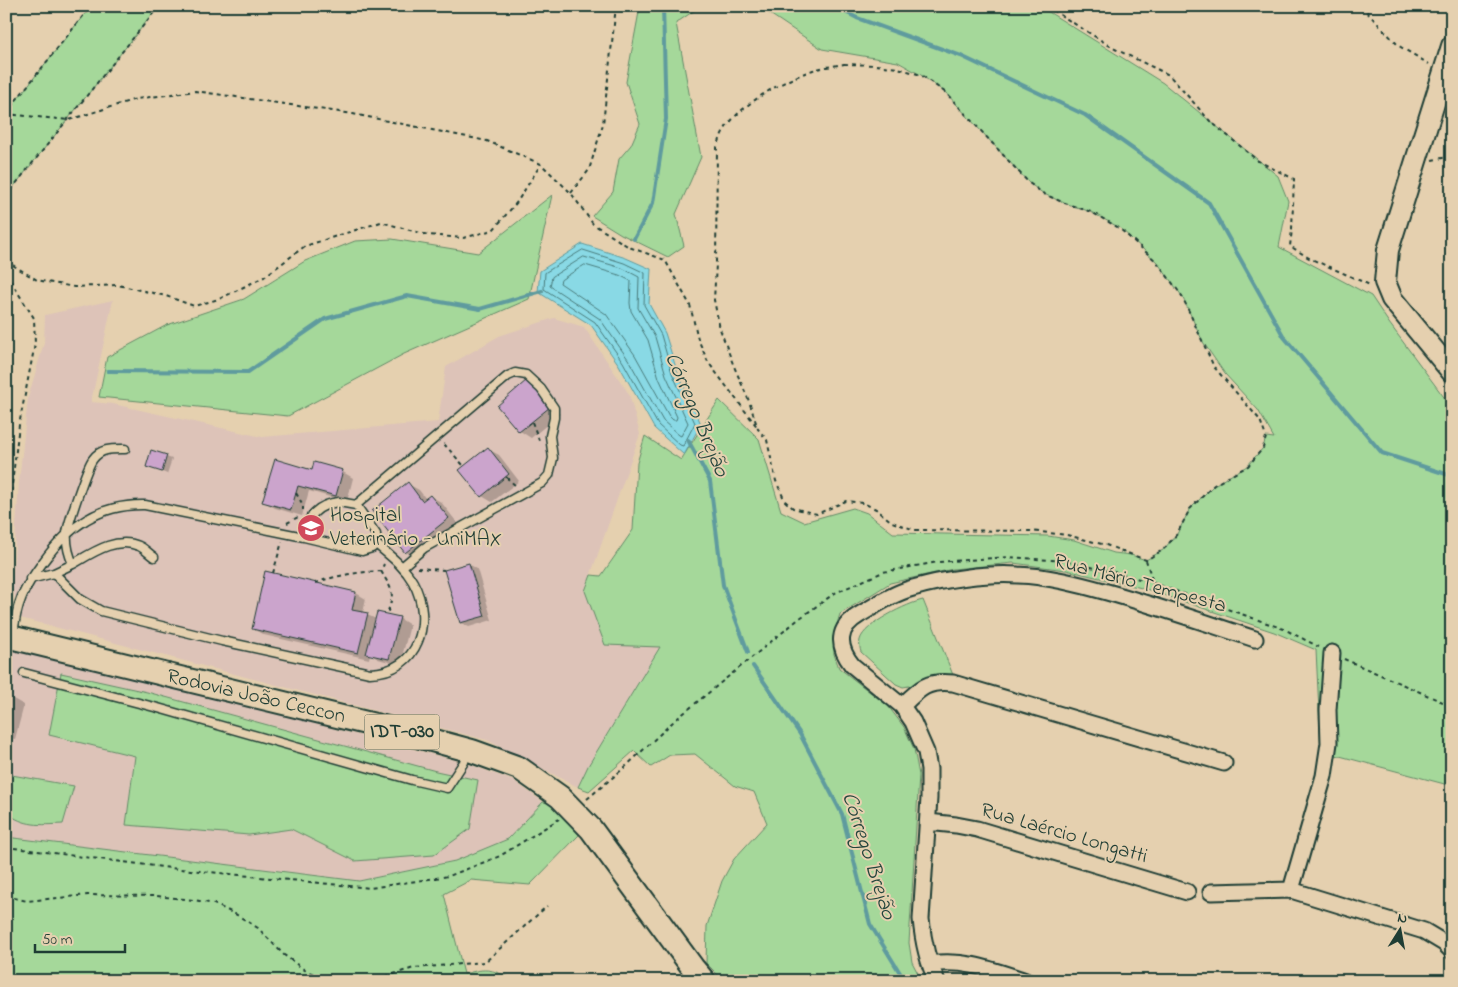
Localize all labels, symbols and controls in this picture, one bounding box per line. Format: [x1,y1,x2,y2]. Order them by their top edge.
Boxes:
water label: Córrego Brejão [655,348,737,484]
place label: Hospital Veterinário - UniMAX [329,501,502,555]
school or university icon: Hospital Veterinário - UniMAX [296,513,326,543]
street label: Rua Mário Tempesta [1050,547,1230,621]
street label: Rodovia João Ceccon [164,662,348,732]
road number: IDT-030 [364,714,440,750]
water label: Córrego Brejão [832,788,904,925]
street label: Rua Laércio Longatti [977,796,1151,874]
north arrow [1376,904,1426,954]
text: N [1396,908,1409,930]
scale bar [35,922,125,954]
text: 50 m [42,929,73,951]

